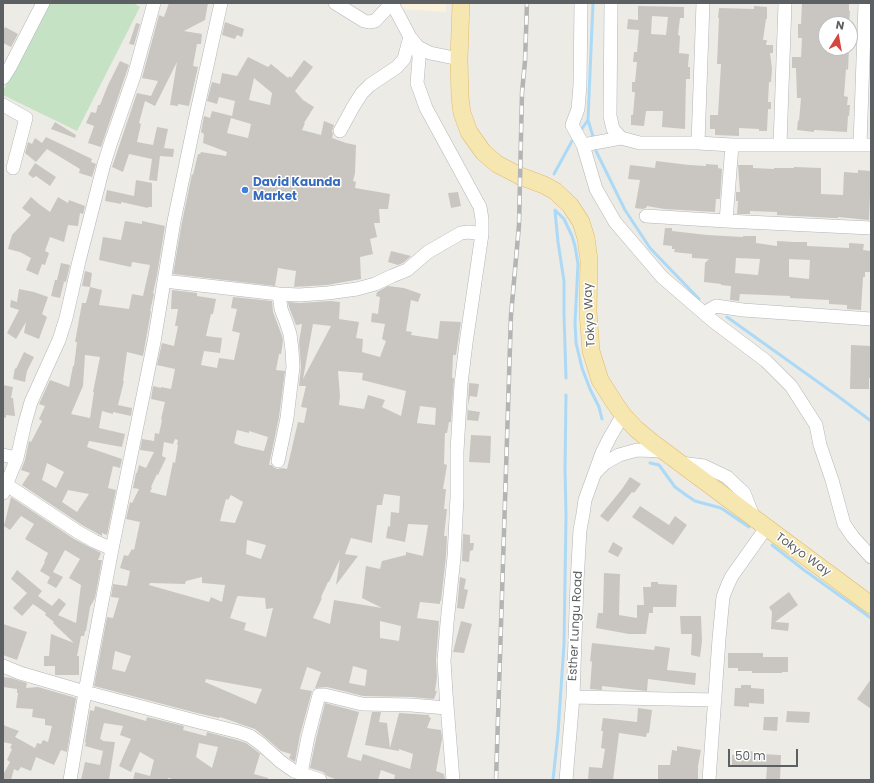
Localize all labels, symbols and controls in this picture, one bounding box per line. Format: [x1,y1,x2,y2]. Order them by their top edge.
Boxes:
north arrow [818,16,858,56]
text: N [835,17,846,34]
place label: David Kaunda Market [253,176,341,204]
marker: David Kaunda Market [240,185,250,195]
street label: Tokyo Way [581,282,599,348]
street label: Tokyo Way [773,530,833,580]
street label: Esther Lungu Road [566,571,586,681]
scale bar [730,741,800,767]
text: 50 m [735,747,766,764]

